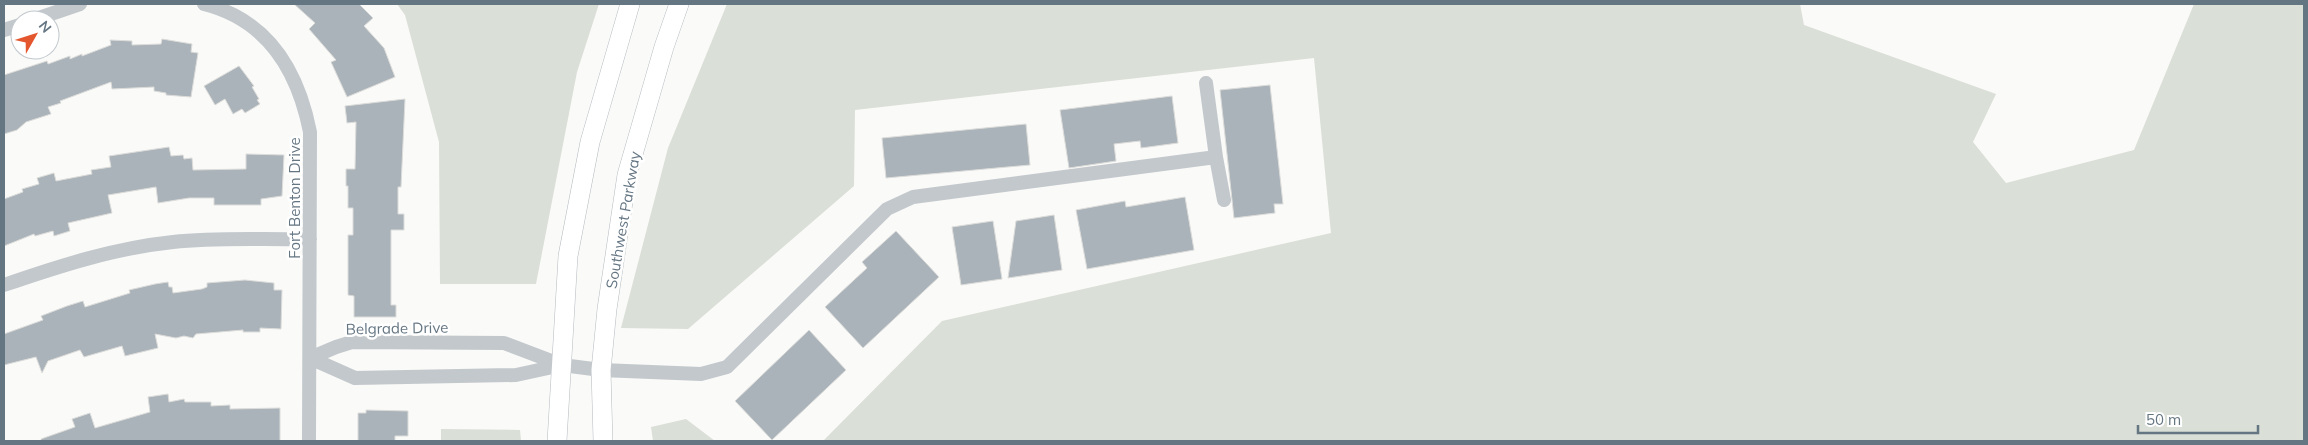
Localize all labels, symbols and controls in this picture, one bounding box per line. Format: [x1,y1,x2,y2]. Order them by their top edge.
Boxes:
north arrow [10,10,60,60]
text: N [35,17,55,37]
street label: Fort Benton Drive [285,137,304,259]
street label: Southwest Parkway [602,150,644,290]
street label: Belgrade Drive [346,318,448,338]
scale bar [2138,402,2258,434]
text: 50 m [2146,410,2181,429]

